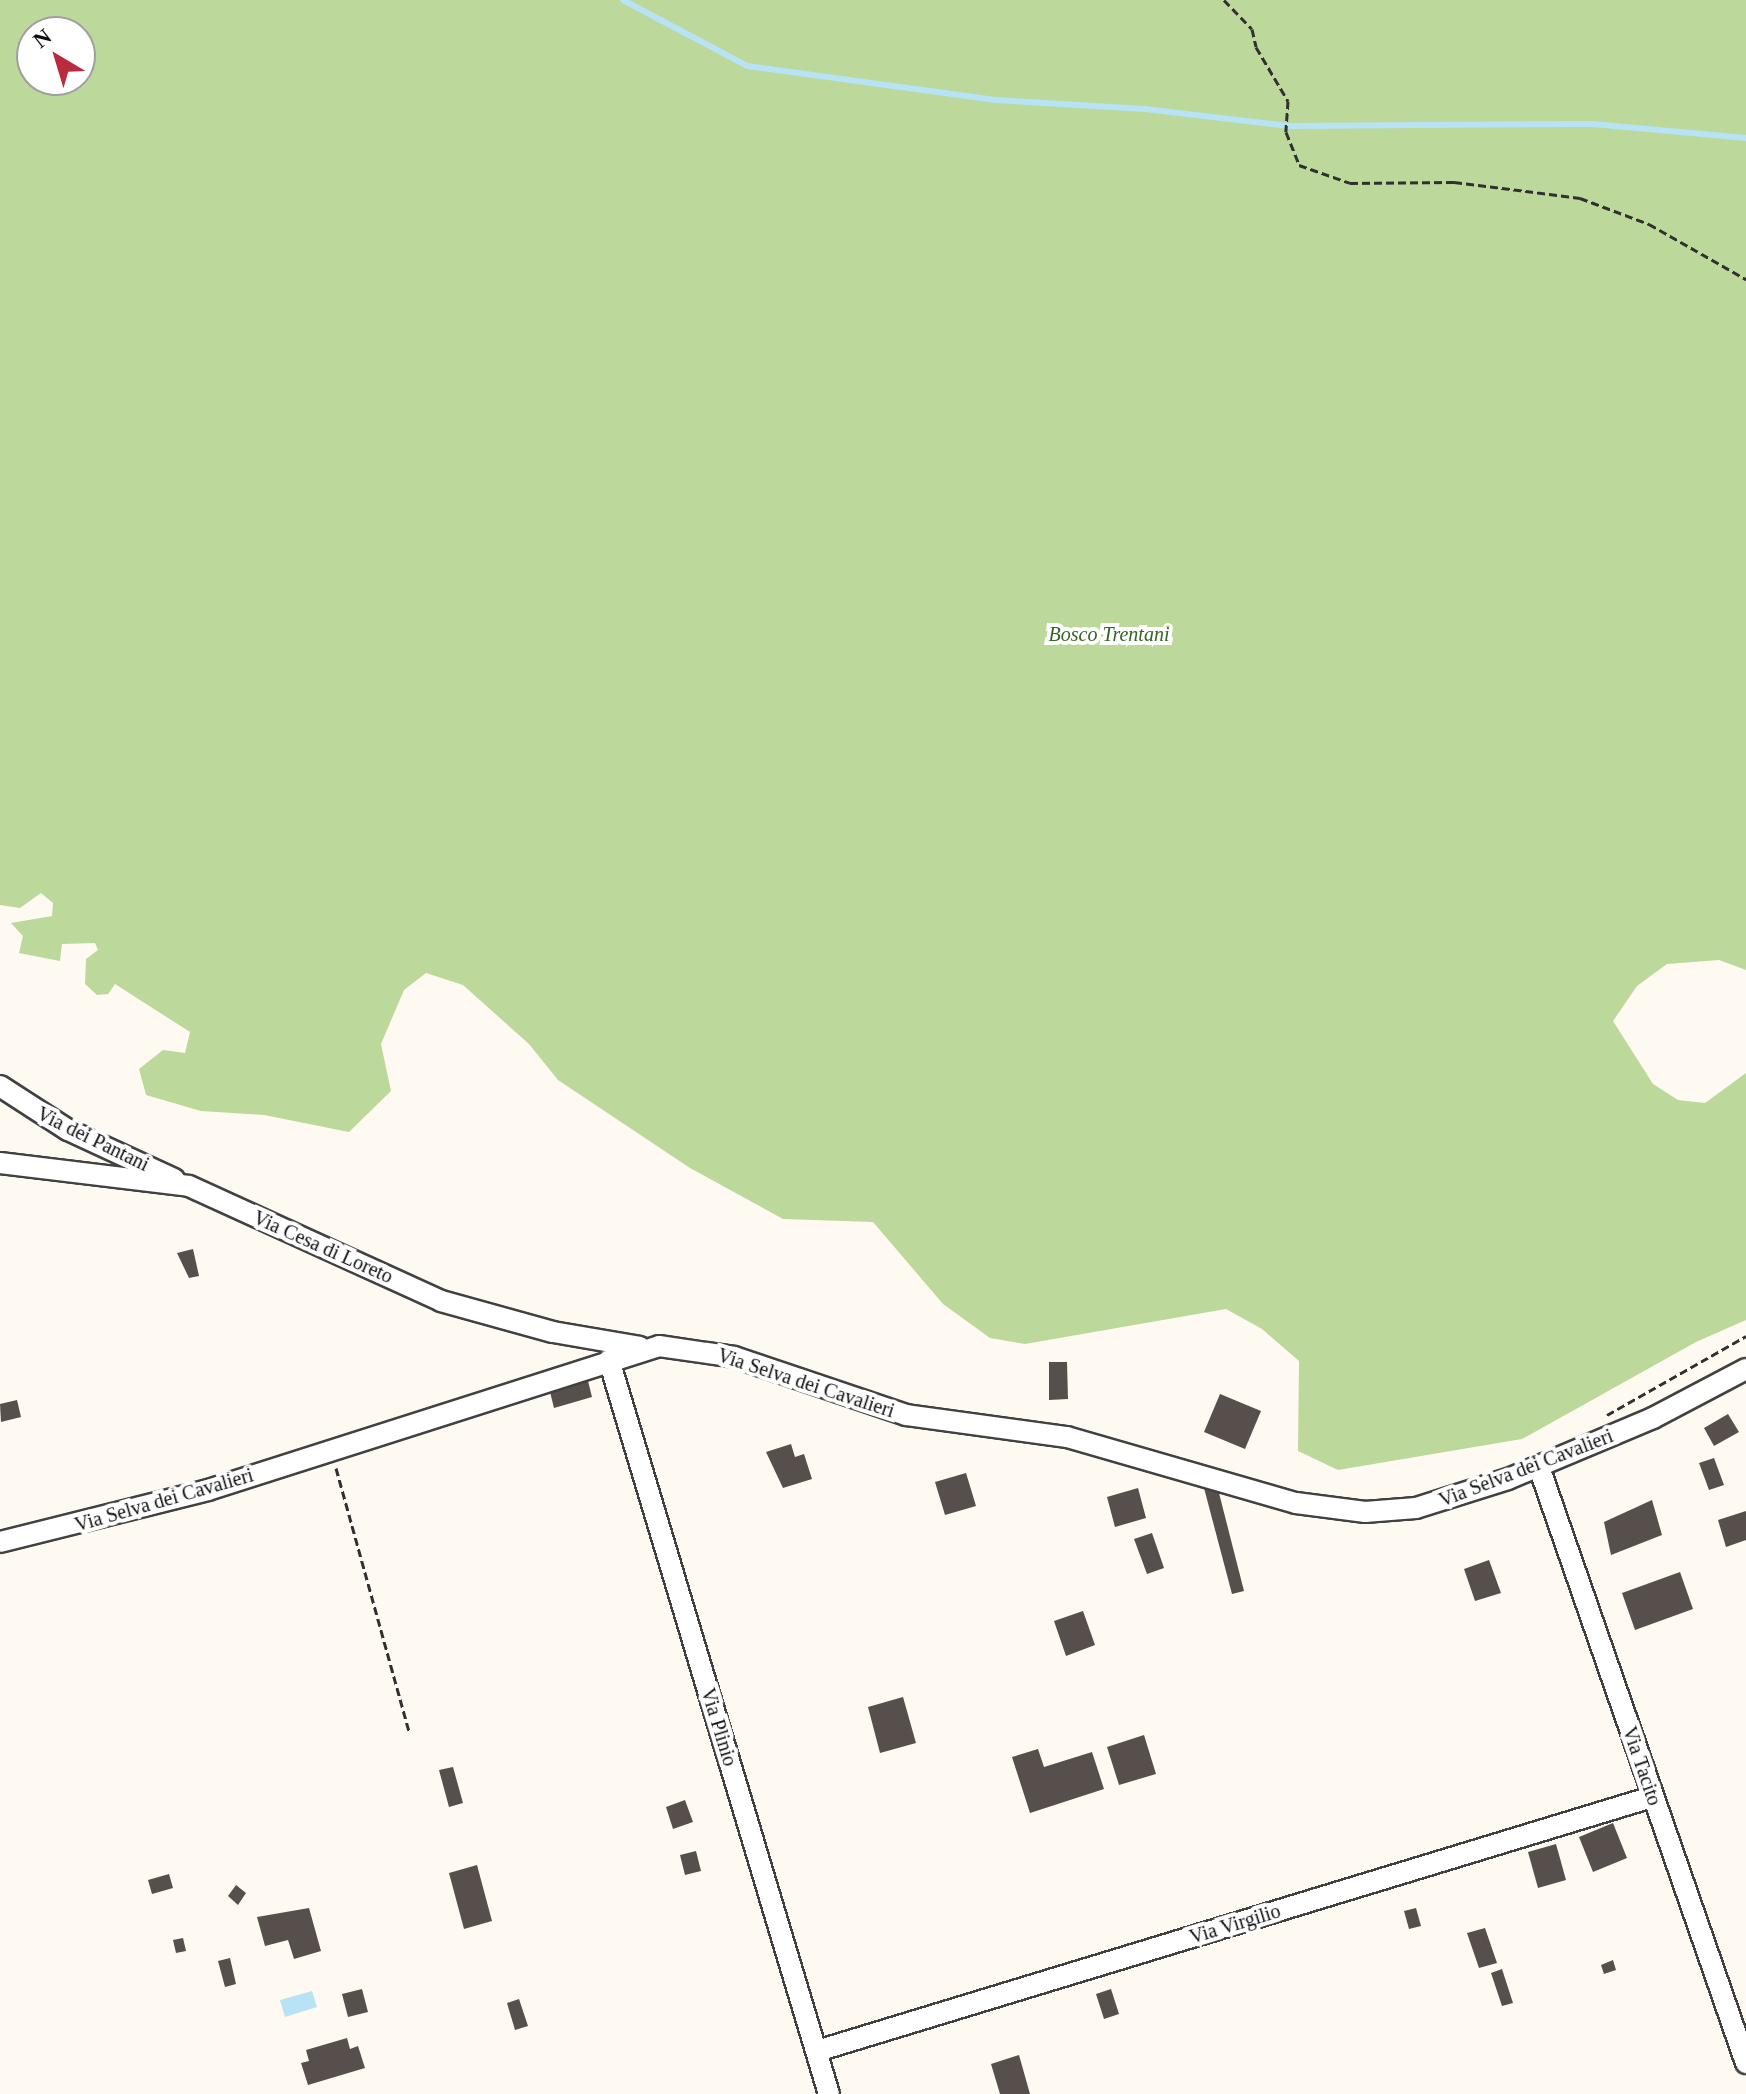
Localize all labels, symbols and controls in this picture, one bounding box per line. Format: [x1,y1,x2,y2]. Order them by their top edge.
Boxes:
north arrow [16,16,96,96]
text: N [28,24,56,53]
park label: Bosco Trentani [1049,622,1169,646]
street label: Via dei Pantani [33,1101,153,1177]
street label: Via Cesa di Loreto [249,1205,397,1289]
street label: Via Selva dei Cavalieri [714,1343,898,1423]
street label: Via Selva dei Cavalieri [1435,1424,1617,1512]
street label: Via Selva dei Cavalieri [72,1463,256,1537]
street label: Via Plinio [696,1685,742,1769]
street label: Via Tacito [1617,1723,1667,1809]
street label: Via Virgilio [1186,1899,1284,1949]

